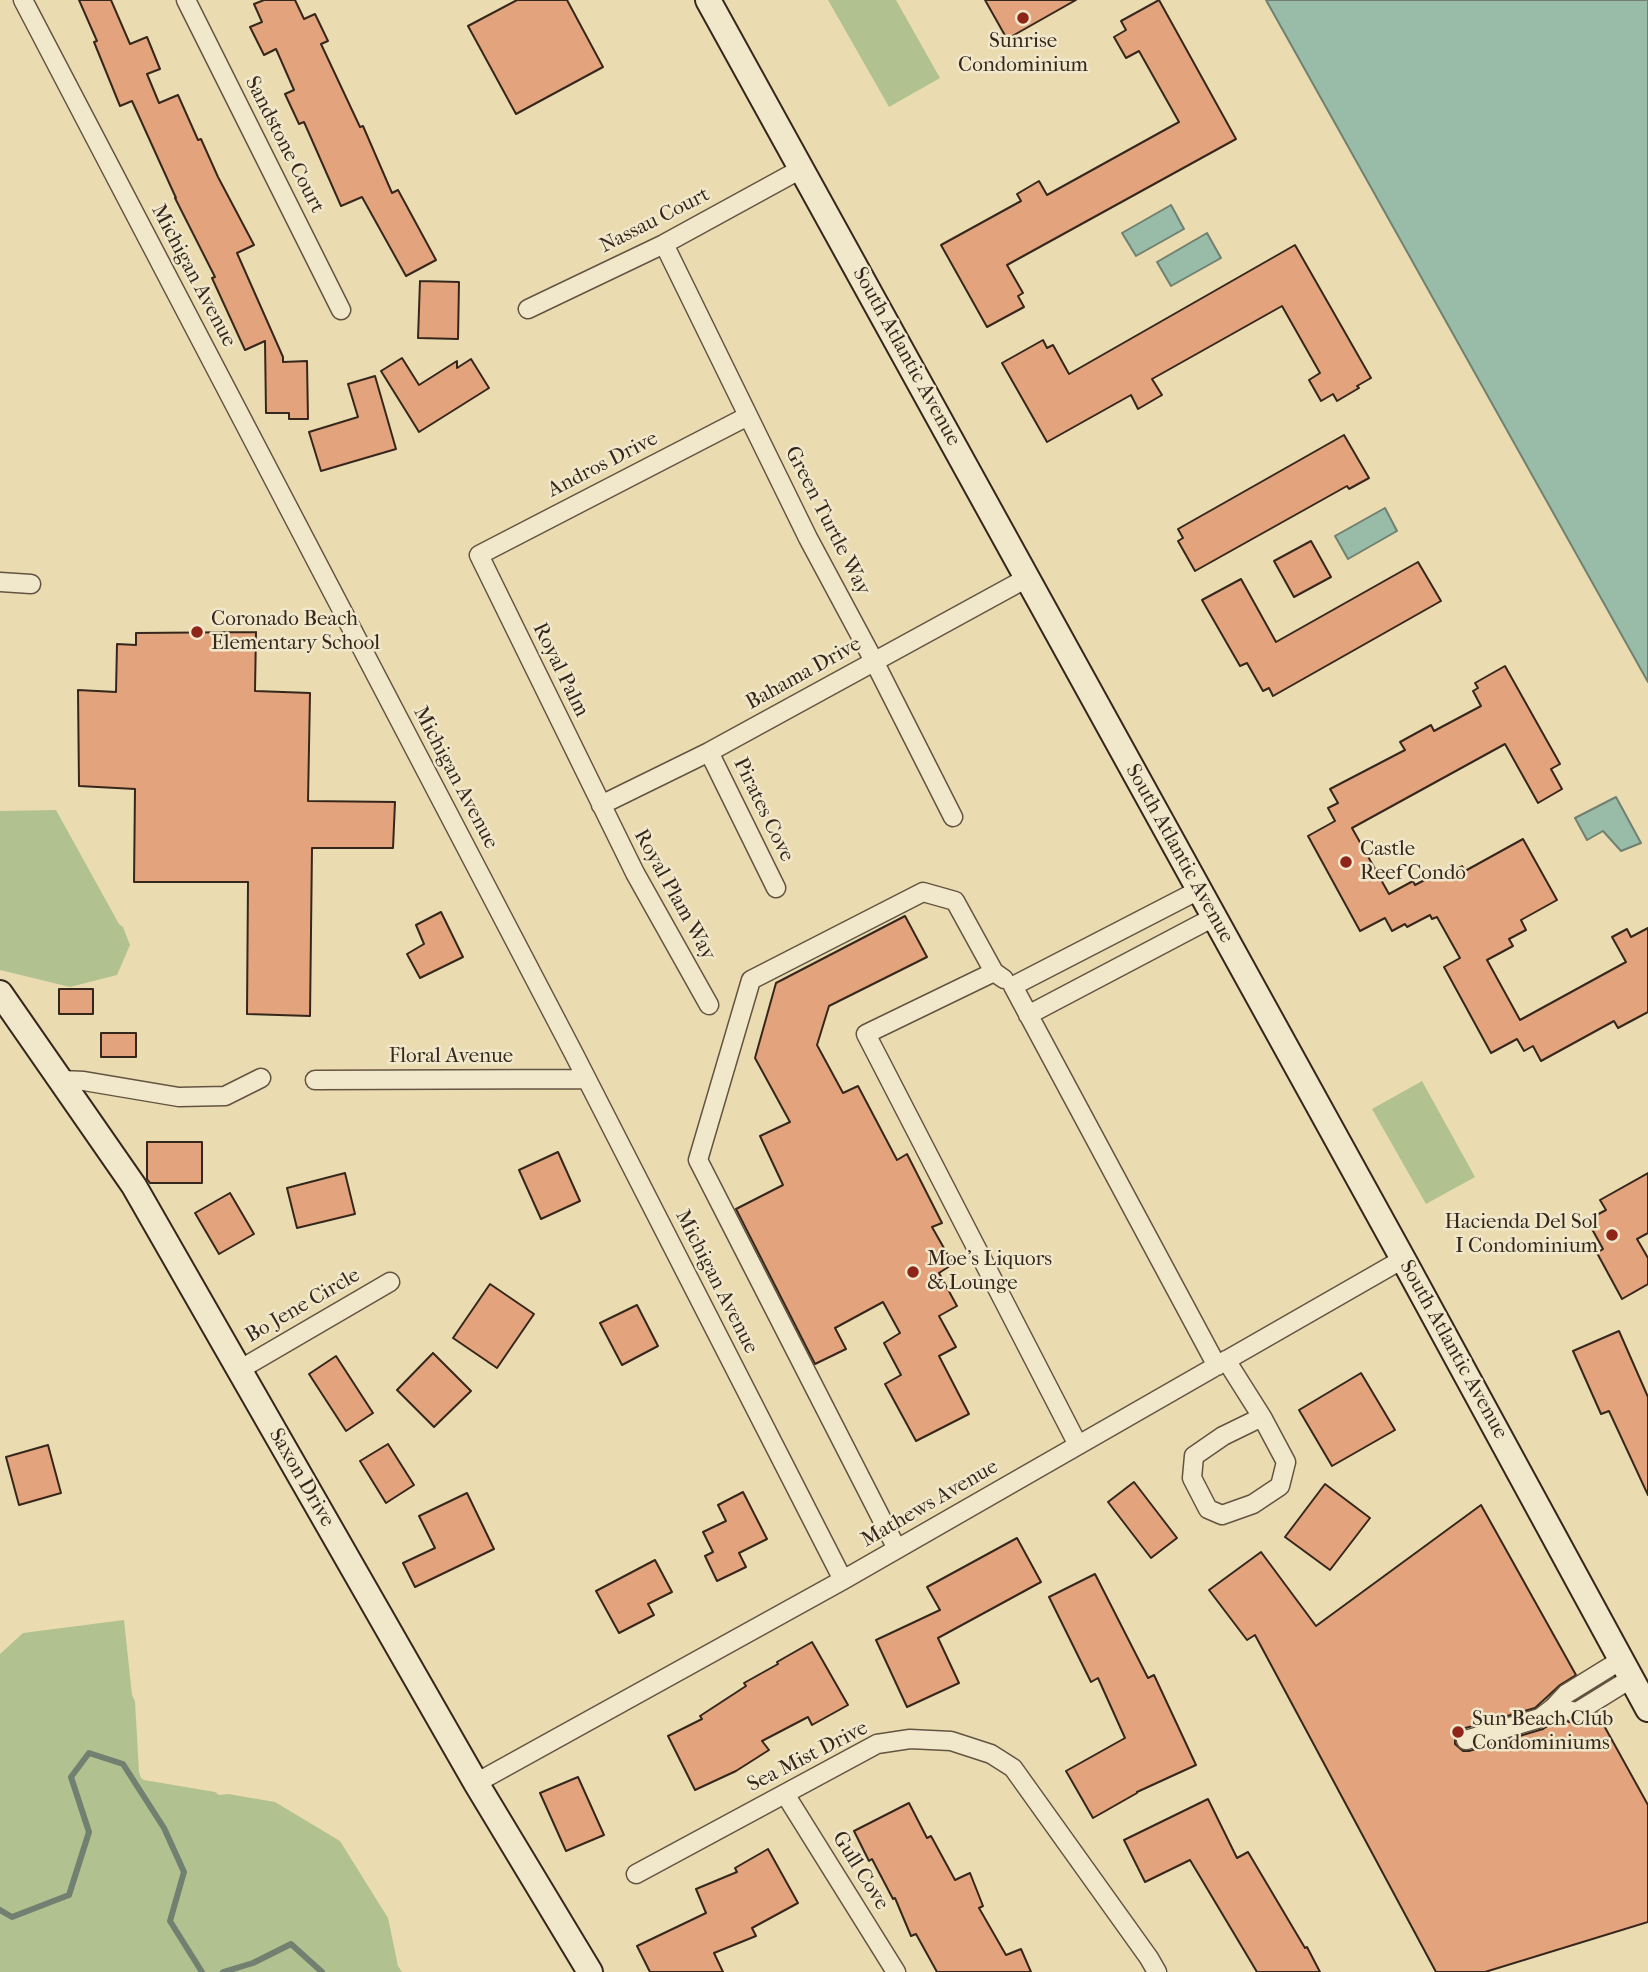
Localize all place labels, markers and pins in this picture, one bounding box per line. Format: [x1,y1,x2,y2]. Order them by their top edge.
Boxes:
marker: Sunrise Condominium [1015,10,1031,26]
place label: Sunrise Condominium [958,29,1088,79]
place label: Coronado Beach Elementary School [211,607,380,657]
marker: Coronado Beach Elementary School [189,624,205,640]
place label: Castle Reef Condo [1360,837,1466,887]
marker: Castle Reef Condo [1338,854,1354,870]
place label: Hacienda Del Sol I Condominium [1444,1210,1598,1260]
marker: Hacienda Del Sol I Condominium [1604,1227,1620,1243]
place label: Moe's Liquors & Lounge [927,1247,1052,1297]
marker: Moe's Liquors & Lounge [905,1264,921,1280]
place label: Sun Beach Club Condominiums [1472,1707,1613,1757]
marker: Sun Beach Club Condominiums [1450,1724,1466,1740]

